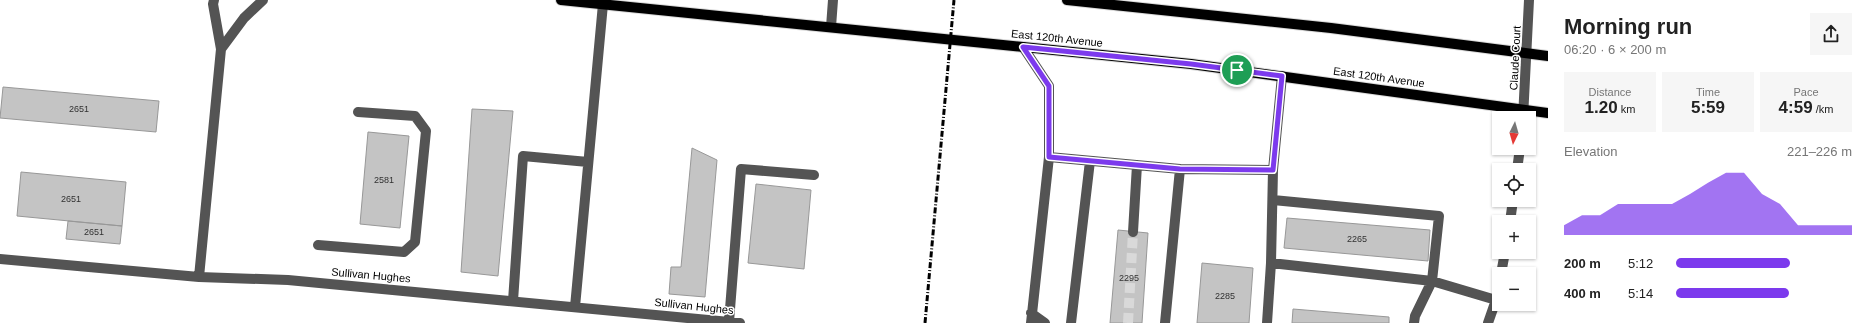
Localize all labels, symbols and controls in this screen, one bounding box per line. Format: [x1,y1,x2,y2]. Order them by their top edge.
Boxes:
button: share [1810,13,1852,55]
text: Morning run [1564,14,1692,39]
street label: Claude Court [1507,25,1523,91]
street label: East 120th Avenue [1011,27,1103,49]
text: 06:20 · 6 × 200 m [1564,42,1666,57]
pin [1220,53,1254,87]
icon: arrive [1226,59,1248,81]
street label: East 120th Avenue [1333,65,1425,89]
text: Distance [1589,86,1631,98]
text: Time [1696,86,1720,98]
text: Pace [1793,86,1819,98]
text: 1.20 [1585,98,1618,117]
text: 5:59 [1691,98,1725,117]
text: 4:59 [1779,98,1813,117]
text: km [1618,103,1635,115]
text: /km [1813,103,1833,115]
house number: 2651 [69,104,89,114]
north arrow [1492,111,1536,155]
map controls [1492,111,1536,311]
text: Elevation [1564,144,1617,159]
text: 221–226 m [1787,144,1852,159]
button: locate [1492,163,1536,207]
house number: 2581 [374,175,394,185]
house number: 2651 [61,194,81,204]
button: + [1492,215,1536,259]
house number: 2651 [84,227,104,237]
house number: 2265 [1347,234,1367,244]
text: 200 m [1564,256,1601,271]
text: 5:12 [1628,256,1653,271]
street label: Sullivan Hughes [331,266,412,284]
button: − [1492,267,1536,311]
house number: 2295 [1119,273,1139,283]
text: 400 m [1564,286,1601,301]
text: 5:14 [1628,286,1653,301]
house number: 2285 [1215,291,1235,301]
street label: Sullivan Hughes [654,296,735,316]

